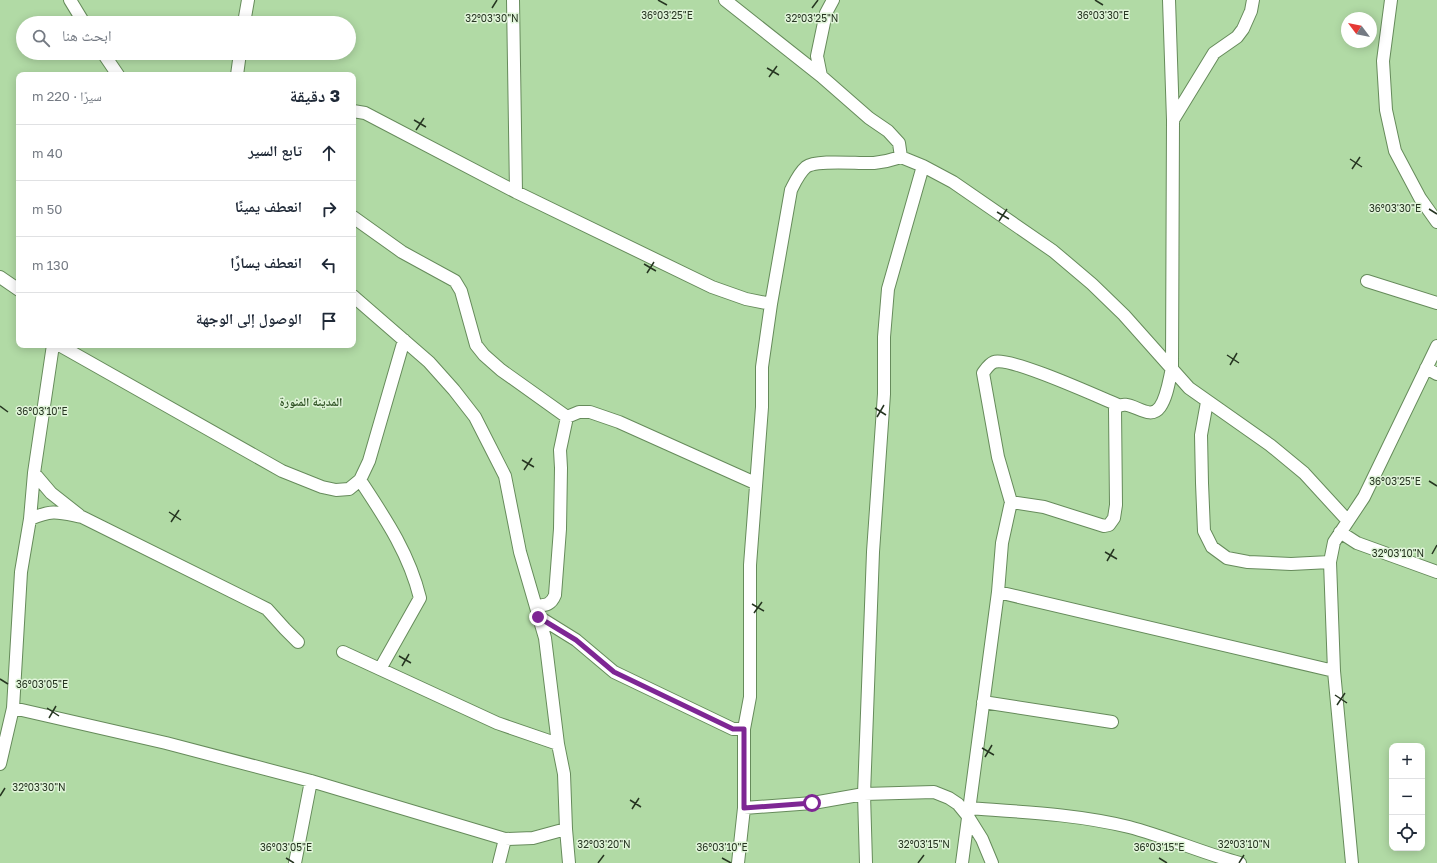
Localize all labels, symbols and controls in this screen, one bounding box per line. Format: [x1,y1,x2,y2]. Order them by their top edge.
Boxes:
text: 36°03'25"E [641,9,693,21]
text: 36°03'30"E [1077,9,1129,21]
text: 32°03'30"N [465,12,519,24]
text: 32°03'25"N [786,12,838,24]
north arrow [1341,12,1377,48]
search box [16,16,356,60]
text: ابحث هنا [62,26,112,44]
icon: search [30,27,52,49]
text: 3 دقيقة [290,85,340,106]
text: سيرًا · 220 m [32,88,102,104]
text: تابع السير [248,141,302,159]
icon: ahead [318,142,340,164]
text: 40 m [32,145,63,161]
text: انعطف يمينًا [235,197,302,215]
icon: right [318,198,340,220]
text: 50 m [32,201,62,217]
text: 36°03'30"E [1369,202,1421,214]
text: انعطف يسارًا [230,253,302,271]
icon: left [318,254,340,276]
text: 130 m [32,257,69,273]
text: الوصول إلى الوجهة [196,309,302,327]
icon: arrive [318,310,340,332]
district label: المدينة المنورة [280,394,342,409]
text: 36°03'10"E [16,405,68,417]
text: 36°03'25"E [1369,475,1421,487]
text: 32°03'10"N [1372,547,1424,559]
route end [529,608,547,626]
text: 36°03'05"E [16,678,68,690]
map controls [1389,743,1425,851]
button: + [1389,743,1425,779]
button: − [1389,779,1425,815]
text: 32°03'30"N [12,781,66,793]
route start [803,794,821,812]
button: locate [1389,815,1425,851]
text: 32°03'20"N [577,838,631,850]
text: 32°03'15"N [898,838,950,850]
text: 32°03'10"N [1218,838,1270,850]
text: 36°03'05"E [260,841,312,853]
text: 36°03'10"E [696,841,748,853]
text: 36°03'15"E [1134,841,1184,853]

